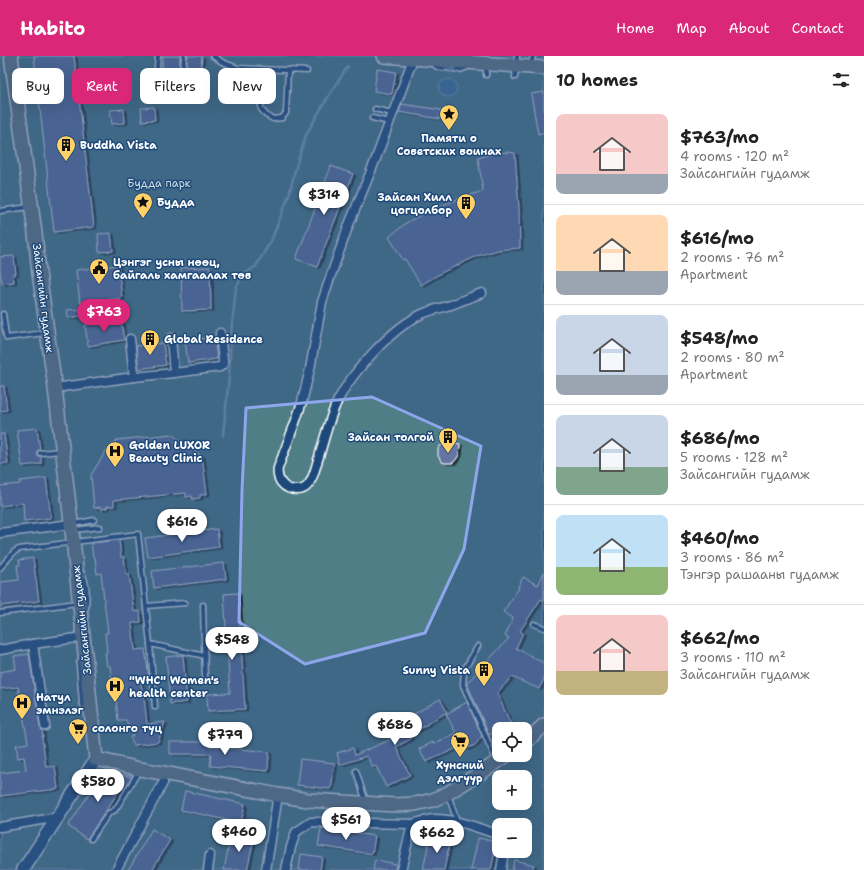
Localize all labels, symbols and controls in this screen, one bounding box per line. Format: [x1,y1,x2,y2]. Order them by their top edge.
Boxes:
text: Habito [20,16,85,41]
text: Home [616,19,655,37]
text: Map [677,19,707,37]
text: About [729,19,770,37]
text: Contact [792,19,844,37]
one-way arrow [444,65,456,72]
chip: Buy [12,68,64,104]
chip: Rent [72,68,132,104]
chip: Filters [140,68,210,104]
chip: New [218,68,276,104]
text: 10 homes [556,69,638,91]
icon: filters [830,69,852,91]
place icon: Памяти о Советских воинах [438,103,460,131]
text: $763/mo [680,126,759,148]
icon: home [588,130,636,178]
place label: Памяти о Советских воинах [397,131,501,159]
building icon: Buddha Vista [55,134,77,162]
place label: Buddha Vista [80,138,157,153]
text: 4 rooms · 120 m² [680,148,789,165]
text: Зайсангийн гудамж [680,165,810,182]
park label: Будда парк [127,176,191,191]
pin: $314 [300,182,348,216]
text: $314 [308,186,340,203]
place label: Зайсан Хилл цогцолбор [378,190,452,218]
place icon: Будда [132,191,154,219]
building icon: Зайсан Хилл цогцолбор [455,192,477,220]
place label: Будда [157,195,195,210]
text: $616/mo [680,227,754,249]
icon: home [588,231,636,279]
street label: Зайсангийн гудамж [29,243,57,354]
text: 2 rooms · 76 m² [680,249,784,266]
place label: Цэнгэг усны нөөц, байгаль хамгаалах төв [113,255,251,283]
public building icon: Цэнгэг усны нөөц, байгаль хамгаалах төв [88,257,110,285]
text: Apartment [680,266,748,283]
pin: $763 [80,299,128,333]
text: $763 [86,303,122,320]
text: $548/mo [680,327,759,349]
building icon: Global Residence [139,328,161,356]
icon: home [588,331,636,379]
place label: Global Residence [164,332,263,347]
text: 2 rooms · 80 m² [680,349,784,366]
text: Apartment [680,366,748,383]
building icon: Зайсан толгой [437,426,459,454]
text: $686/mo [680,427,760,449]
place label: Зайсан толгой [348,430,434,445]
icon: home [588,431,636,479]
place label: Golden LUXOR Beauty Clinic [129,438,210,466]
hospital icon: Golden LUXOR Beauty Clinic [104,440,126,468]
text: 5 rooms · 128 m² [680,449,788,466]
text: Зайсангийн гудамж [680,466,810,483]
pin: $616 [158,509,206,543]
text: $616 [166,513,198,530]
text: $460/mo [680,527,759,549]
icon: home [588,531,636,579]
text: 3 rooms · 86 m² [680,549,784,566]
street label: Зайсангийн гудамж [69,564,95,675]
text: Тэнгэр рашааны гудамж [680,566,839,583]
pin: $548 [208,627,256,661]
text: $662/mo [680,627,760,649]
text: $548 [214,631,250,648]
icon: home [588,631,636,679]
text: 3 rooms · 110 m² [680,649,786,666]
building icon: Sunny Vista [473,659,495,687]
place label: Sunny Vista [402,663,470,678]
text: Зайсангийн гудамж [680,666,810,683]
place label: "WHC" Women's health center [129,673,219,701]
hospital icon: "WHC" Women's health center [104,675,126,703]
place label: Натул эмнэлэг [36,690,84,718]
hospital icon: Натул эмнэлэг [11,692,33,720]
pin: $686 [371,712,419,746]
text: $686 [377,716,413,733]
supermarket icon: солонго түц [67,717,89,745]
place label: солонго түц [92,721,162,736]
pin: $779 [201,722,249,756]
map controls [492,722,532,858]
button: locate [492,722,532,762]
text: $779 [207,726,243,743]
supermarket icon: Хүнсний дэлгүүр [449,730,471,758]
place label: Хүнсний дэлгүүр [436,758,484,786]
pin: $580 [74,769,122,803]
button: + [492,770,532,810]
text: $580 [80,773,116,790]
pin: $561 [322,807,370,841]
text: $561 [330,811,362,828]
button: − [492,818,532,858]
pin: $460 [215,819,263,853]
pin: $662 [413,820,461,854]
text: $460 [221,823,257,840]
text: $662 [419,824,455,841]

